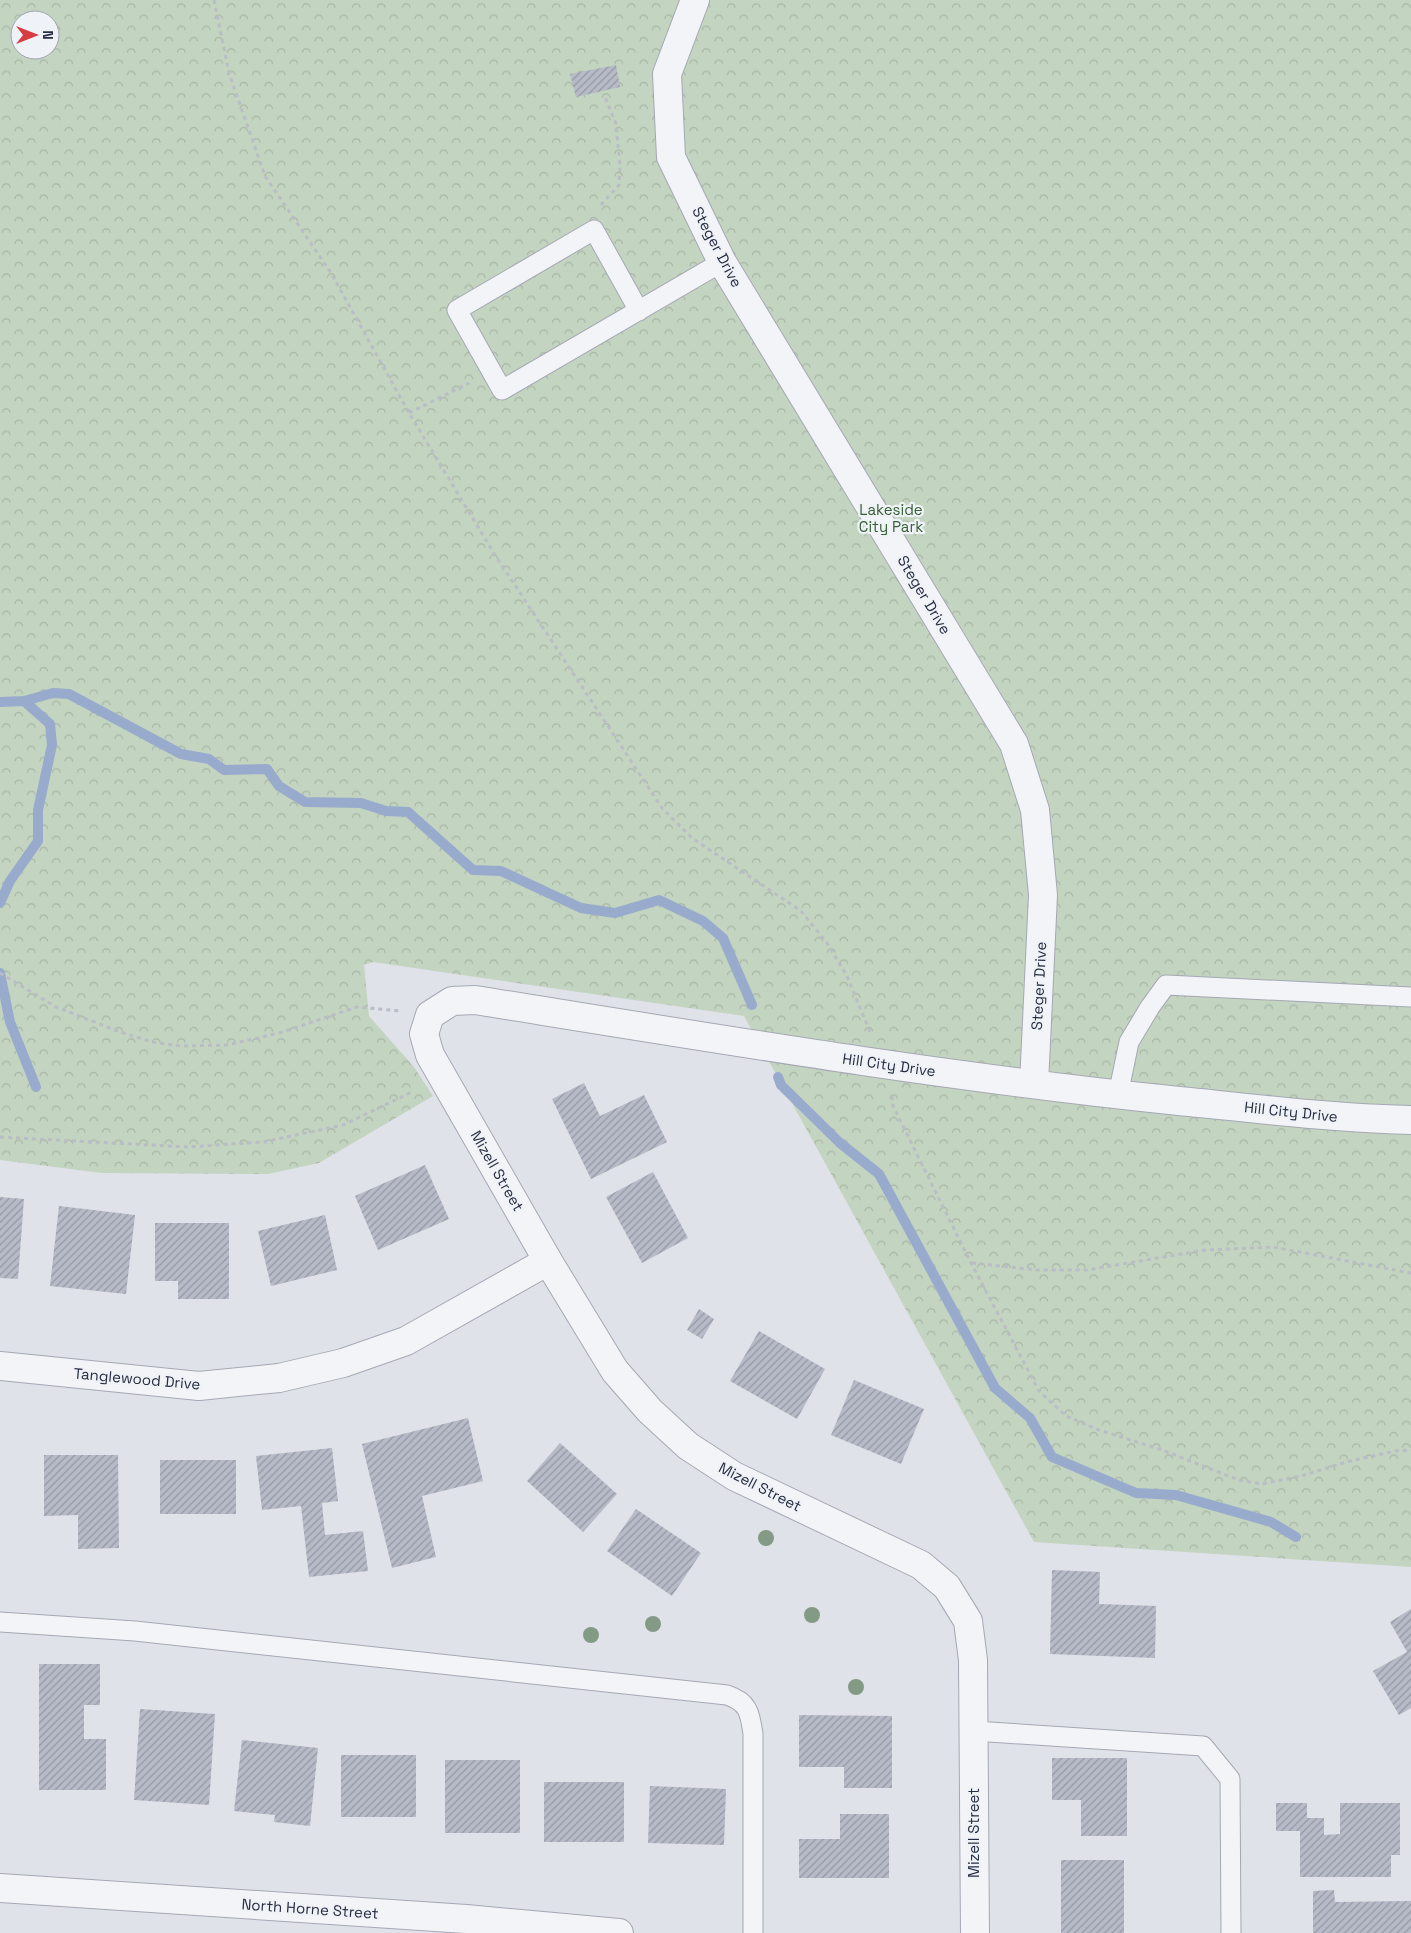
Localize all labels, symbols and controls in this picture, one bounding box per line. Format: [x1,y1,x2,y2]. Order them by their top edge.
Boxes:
north arrow [10,10,60,60]
text: N [39,30,57,40]
street label: Steger Drive [688,203,747,290]
park label: Lakeside City Park [859,500,923,536]
street label: Steger Drive [893,552,955,638]
street label: Steger Drive [1027,941,1050,1031]
street label: Hill City Drive [841,1049,937,1080]
street label: Hill City Drive [1243,1097,1339,1126]
street label: Mizell Street [467,1127,528,1215]
street label: Tanglewood Drive [73,1363,201,1394]
street label: Mizell Street [716,1458,805,1516]
street label: Mizell Street [964,1788,983,1878]
street label: North Horne Street [241,1894,379,1923]

